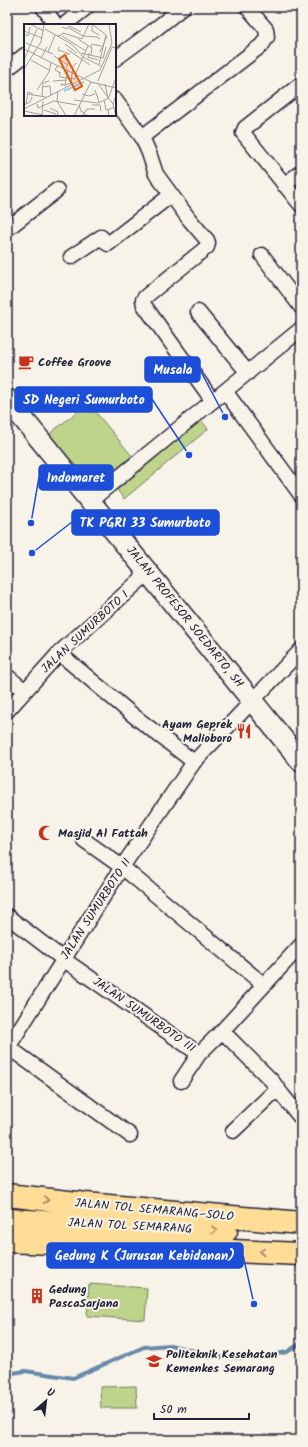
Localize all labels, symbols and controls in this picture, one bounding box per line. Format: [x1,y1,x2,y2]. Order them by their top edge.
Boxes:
inset map [24,24,116,116]
cafe icon: Coffee Groove [17,353,35,371]
place label: Coffee Groove [38,353,111,372]
callout: Musala [145,357,200,382]
text: Musala [154,360,193,381]
callout: SD Negeri Sumurboto [15,387,152,412]
text: SD Negeri Sumurboto [23,390,145,411]
callout: Indomaret [39,465,113,490]
text: Indomaret [47,468,105,489]
callout: TK PGRI 33 Sumurboto [72,510,219,535]
text: TK PGRI 33 Sumurboto [79,513,211,534]
street label: JALAN PROFESOR SOEDARTO, SH [122,542,248,692]
street label: JALAN SUMURBOTO I [37,586,133,678]
place label: Ayam Geprek Malioboro [162,715,233,748]
restaurant icon: Ayam Geprek Malioboro [235,722,253,740]
mosque icon: Masjid Al Fattah [37,824,55,842]
place label: Masjid Al Fattah [58,824,148,843]
street label: JALAN SUMURBOTO II [56,854,136,964]
street label: JALAN SUMURBOTO III [89,972,199,1058]
street label: JALAN TOL SEMARANG–SOLO [74,1194,235,1226]
one-way arrow [43,1195,49,1204]
street label: JALAN TOL SEMARANG [67,1213,193,1239]
one-way arrow [211,1226,217,1234]
callout: Gedung K (Jurusan Kebidanan) [47,1243,243,1268]
text: Gedung K (Jurusan Kebidanan) [55,1246,235,1267]
one-way arrow [259,1248,265,1256]
place label: Gedung PascaSarjana [49,1280,118,1313]
building icon: Gedung PascaSarjana [28,1287,46,1305]
place label: Politeknik Kesehatan Kemenkes Semarang [166,1345,278,1378]
school or university icon: Politeknik Kesehatan Kemenkes Semarang [145,1352,163,1370]
north arrow [26,1381,66,1421]
text: U [43,1384,58,1403]
scale bar [154,1395,249,1421]
text: 50 m [160,1400,187,1419]

